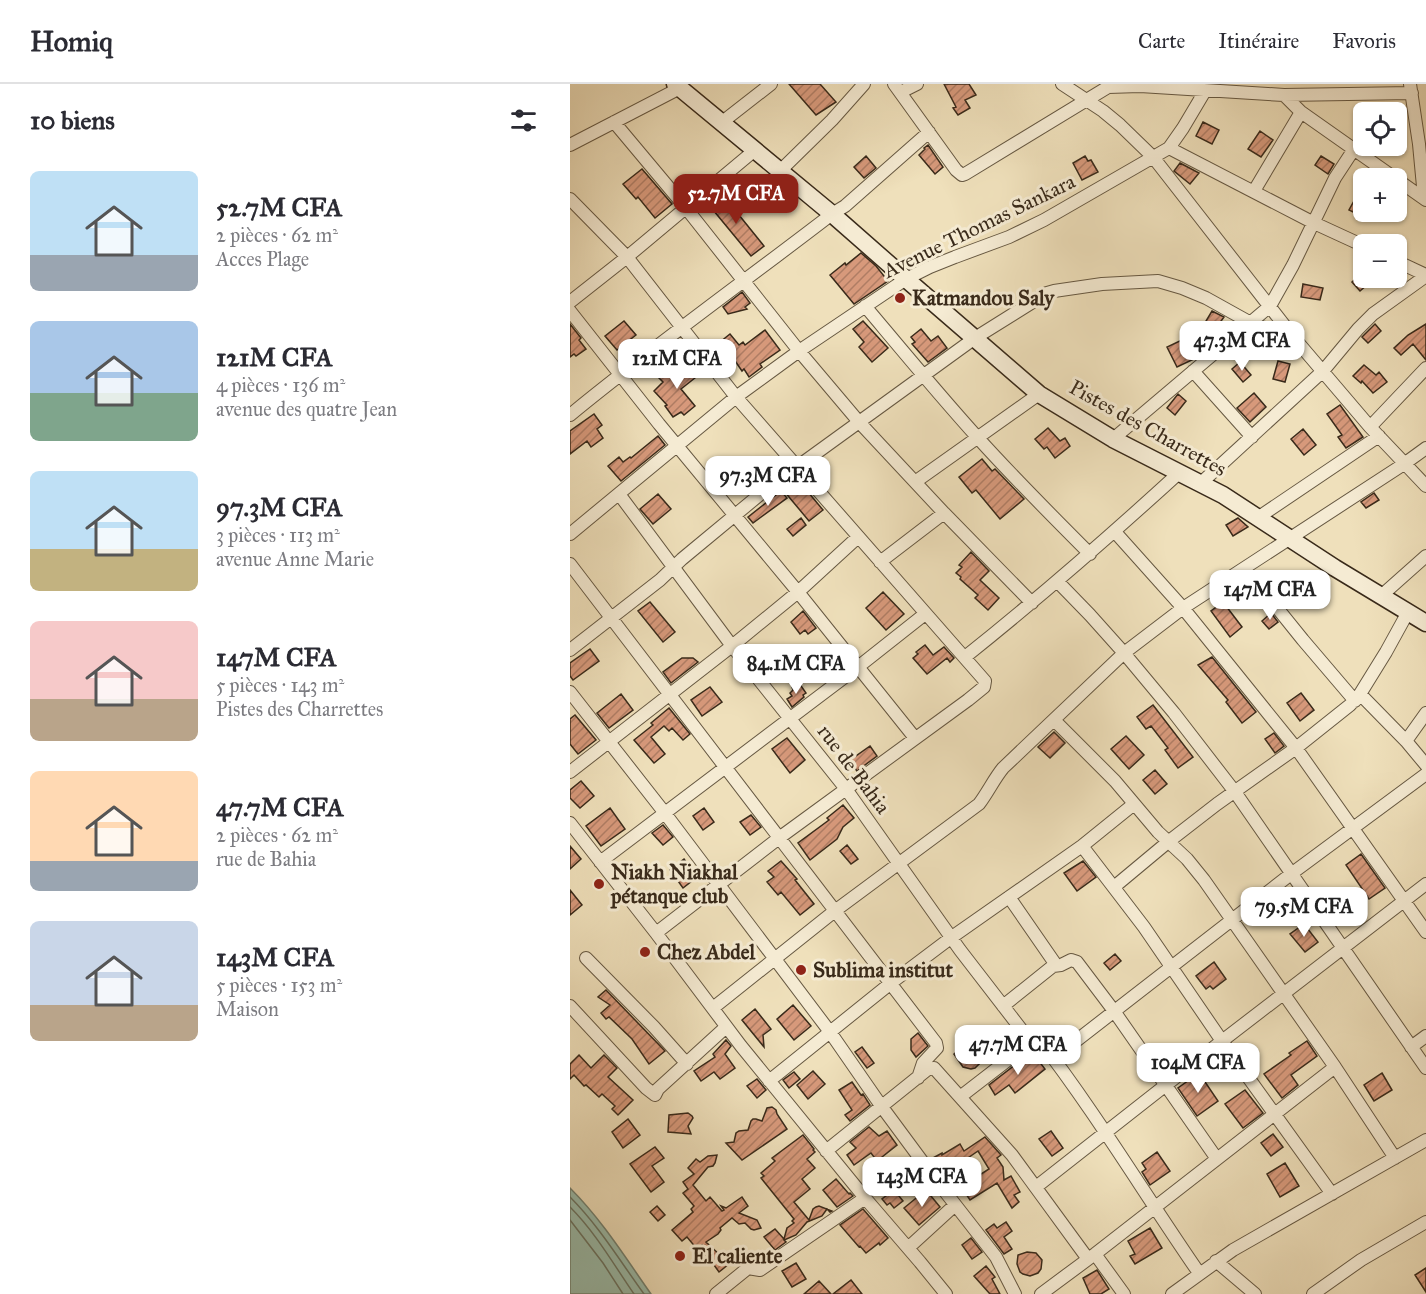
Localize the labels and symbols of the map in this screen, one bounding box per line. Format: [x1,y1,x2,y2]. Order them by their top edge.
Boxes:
street label: Avenue Thomas Sankara [878,168,1079,284]
pin: 52.7M CFA [667,174,805,225]
place label: Katmandou Saly [912,285,1055,311]
marker: Katmandou Saly [893,291,907,305]
pin: 47.3M CFA [1173,321,1311,372]
pin: 121M CFA [615,339,739,390]
street label: Pistes des Charrettes [1065,374,1231,482]
pin: 97.3M CFA [699,456,837,507]
pin: 147M CFA [1208,570,1332,621]
pin: 84.1M CFA [727,644,865,695]
street label: rue de Bahia [812,719,896,819]
place label: Niakh Niakhal pétanque club [610,859,739,909]
marker: Niakh Niakhal pétanque club [592,877,606,891]
pin: 79.5M CFA [1235,887,1373,938]
place label: Chez Abdel [657,939,757,965]
marker: Chez Abdel [638,945,652,959]
place label: Sublima institut [813,957,953,983]
marker: Sublima institut [794,963,808,977]
pin: 47.7M CFA [949,1025,1087,1076]
pin: 104M CFA [1136,1043,1260,1094]
pin: 143M CFA [860,1157,984,1208]
place label: El caliente [692,1243,783,1269]
marker: El caliente [673,1249,687,1263]

